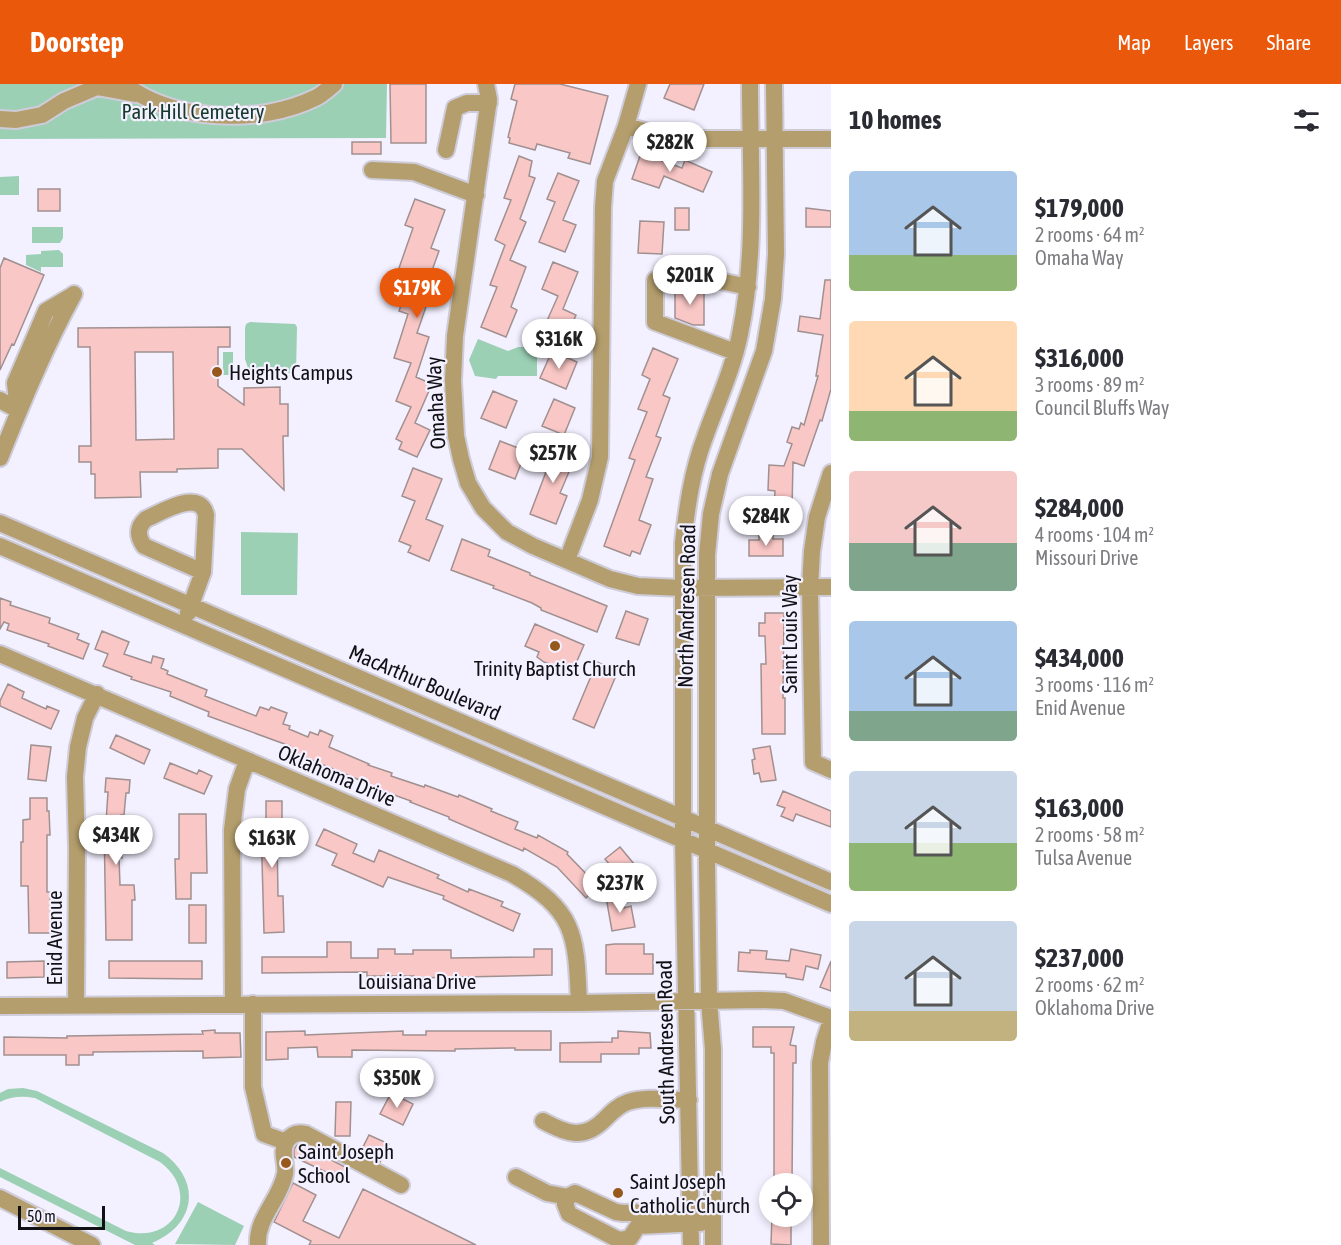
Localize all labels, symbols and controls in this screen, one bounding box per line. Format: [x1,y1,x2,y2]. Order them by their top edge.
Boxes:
text: Doorstep [30,26,124,58]
text: Map [1117,30,1151,54]
text: Layers [1184,30,1234,54]
text: Share [1267,30,1311,54]
park label: Park Hill Cemetery [122,99,265,123]
icon: filters [1290,104,1323,137]
text: 10 homes [849,105,942,135]
pin: $282K [628,122,712,173]
text: $282K [647,130,693,153]
text: $179,000 [1035,193,1124,223]
icon: home [897,195,969,267]
text: 2 rooms · 64 m² [1035,223,1145,246]
text: Omaha Way [1035,246,1124,269]
pin: $201K [648,255,732,306]
text: $201K [667,263,713,286]
pin: $179K [375,268,459,319]
text: $179K [394,276,440,299]
pin: $316K [517,319,601,370]
text: $316K [536,327,582,350]
text: $316,000 [1035,343,1124,373]
icon: home [897,345,969,417]
street label: Omaha Way [421,356,449,450]
place label: Heights Campus [229,360,353,384]
marker: Heights Campus [210,365,224,379]
text: 3 rooms · 89 m² [1035,373,1145,396]
text: Council Bluffs Way [1035,396,1169,419]
pin: $257K [511,433,595,484]
text: $257K [530,441,576,464]
text: $284,000 [1035,493,1124,523]
icon: home [897,495,969,567]
pin: $284K [724,496,808,547]
text: $284K [743,504,789,527]
text: 4 rooms · 104 m² [1035,523,1154,546]
street label: North Andresen Road [673,524,699,688]
text: Missouri Drive [1035,546,1138,569]
street label: Saint Louis Way [777,574,801,693]
street label: MacArthur Boulevard [346,639,504,725]
marker: Trinity Baptist Church [548,639,562,653]
text: $434,000 [1035,643,1124,673]
icon: home [897,645,969,717]
place label: Trinity Baptist Church [474,656,636,680]
text: 3 rooms · 116 m² [1035,673,1154,696]
text: Enid Avenue [1035,696,1125,719]
street label: Oklahoma Drive [275,739,399,811]
text: $163,000 [1035,793,1124,823]
icon: home [897,795,969,867]
pin: $434K [74,815,158,866]
pin: $163K [230,818,314,869]
text: $434K [93,823,139,846]
text: 2 rooms · 58 m² [1035,823,1145,846]
text: $163K [249,826,295,849]
text: Tulsa Avenue [1035,846,1132,869]
pin: $237K [578,863,662,914]
text: $237K [597,871,643,894]
street label: Enid Avenue [42,891,66,985]
text: $237,000 [1035,943,1124,973]
icon: home [897,945,969,1017]
street label: South Andresen Road [652,960,678,1124]
street label: Louisiana Drive [358,969,476,993]
text: 2 rooms · 62 m² [1035,973,1145,996]
text: Oklahoma Drive [1035,996,1154,1019]
pin: $350K [355,1058,439,1109]
text: $350K [374,1066,420,1089]
place label: Saint Joseph School [298,1139,394,1187]
marker: Saint Joseph School [279,1156,293,1170]
place label: Saint Joseph Catholic Church [630,1169,750,1217]
map controls [759,1173,813,1227]
button: locate [759,1173,813,1227]
marker: Saint Joseph Catholic Church [611,1186,625,1200]
scale bar [18,1203,105,1230]
text: 50 m [27,1207,56,1225]

